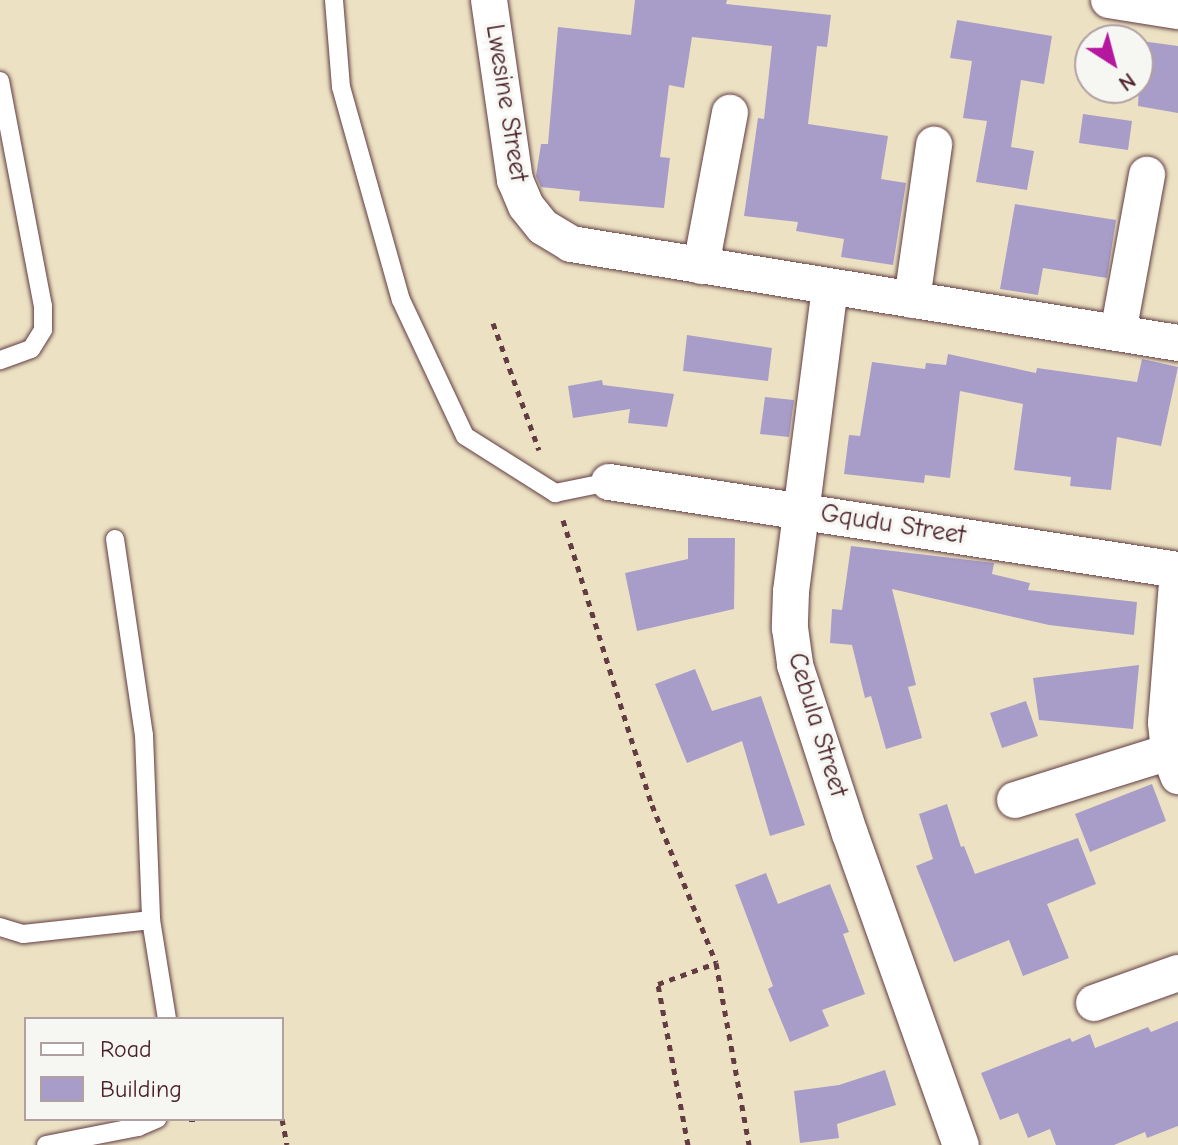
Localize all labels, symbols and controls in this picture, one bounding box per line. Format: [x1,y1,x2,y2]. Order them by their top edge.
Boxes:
street label: Lwesine Street [478,22,534,184]
north arrow [1074,24,1154,104]
text: N [1113,67,1140,97]
street label: Gqudu Street [818,498,968,552]
street label: Cebula Street [780,649,854,801]
legend [24,1017,284,1121]
text: Road [100,1035,152,1063]
text: Building [100,1075,182,1103]

